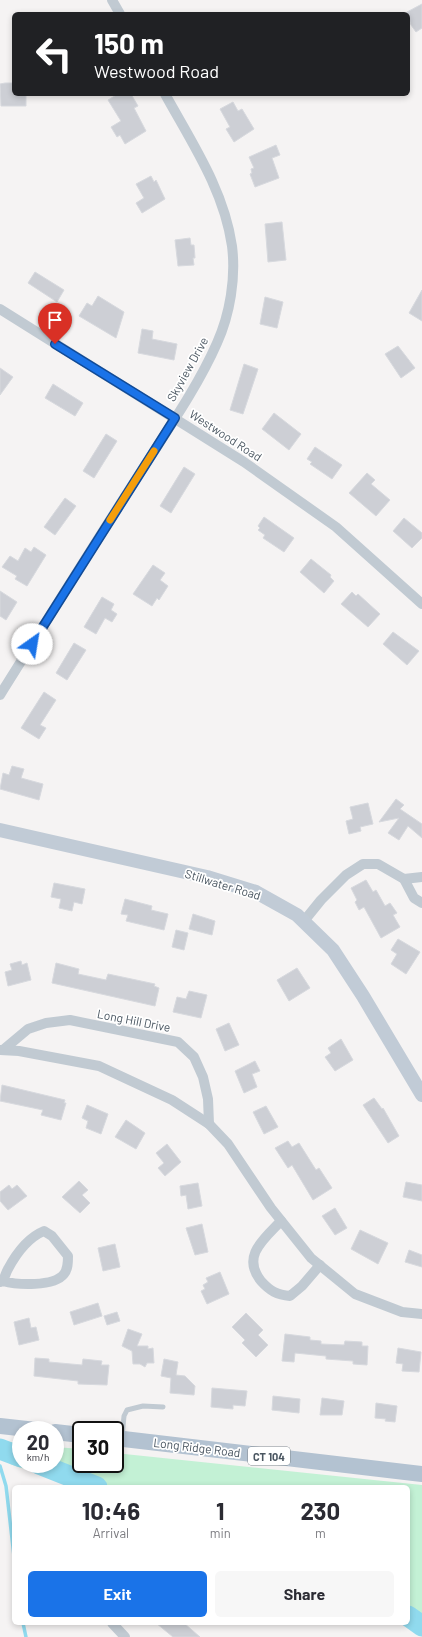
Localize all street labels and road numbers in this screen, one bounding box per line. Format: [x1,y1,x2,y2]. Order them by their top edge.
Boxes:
street label: Skyview Drive [164,334,210,404]
street label: Westwood Road [187,406,265,464]
street label: Stillwater Road [183,866,263,902]
street label: Long Hill Drive [96,1006,172,1034]
street label: Long Ridge Road [153,1435,241,1459]
road number: CT 104 [248,1447,290,1465]

